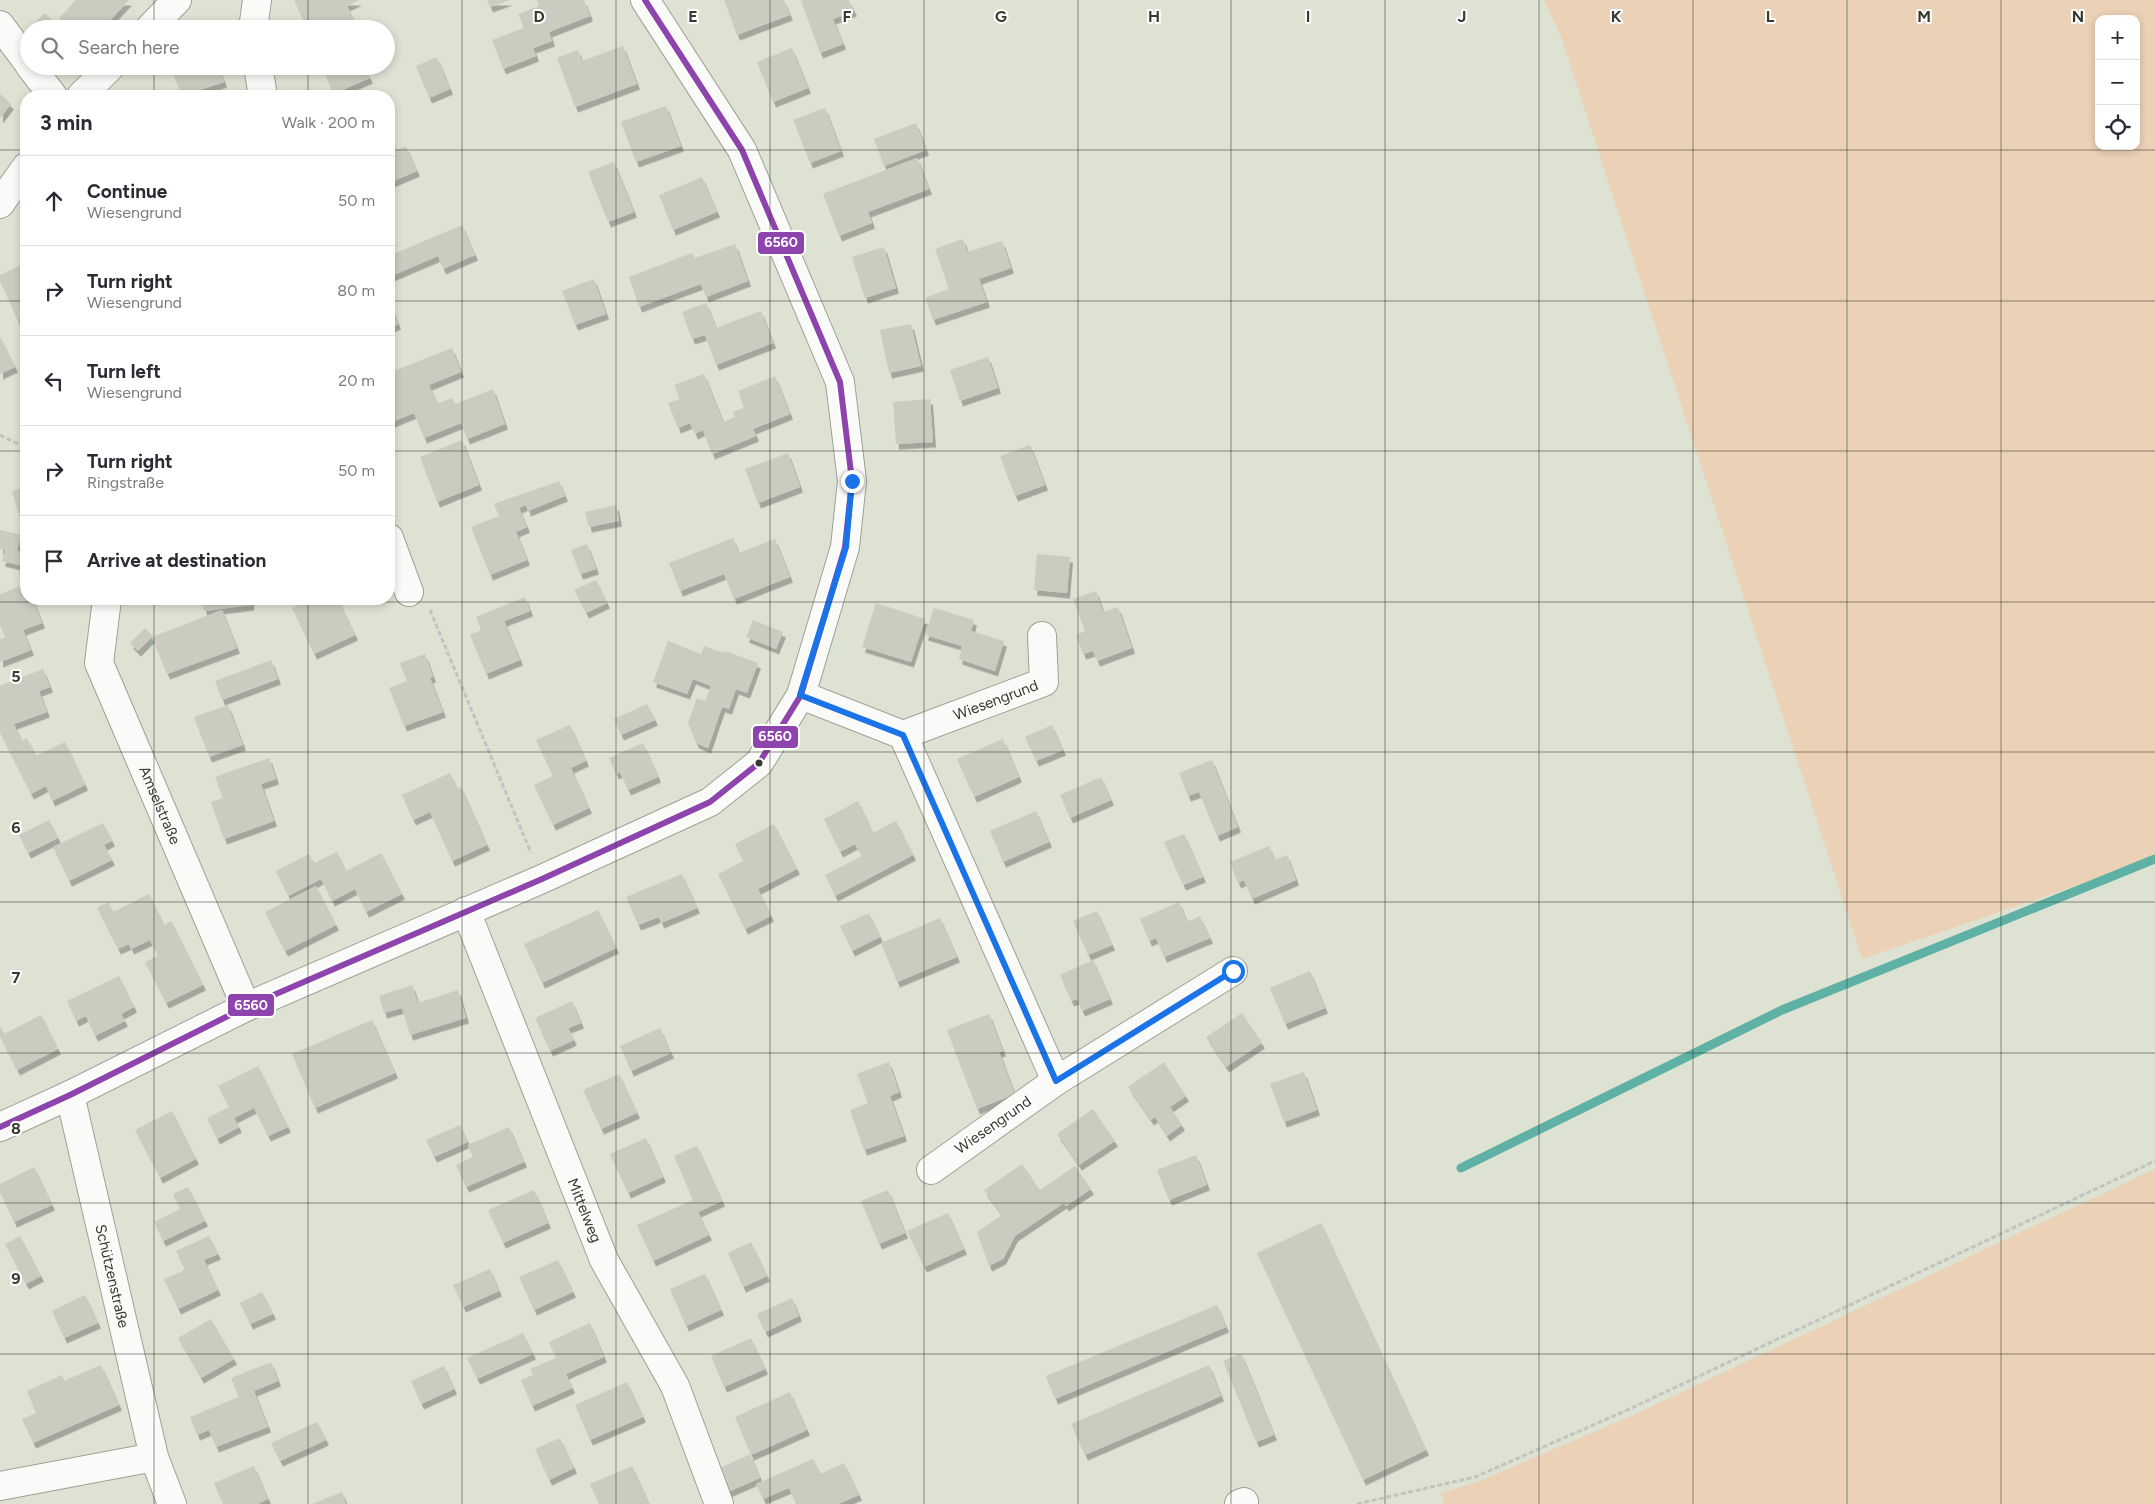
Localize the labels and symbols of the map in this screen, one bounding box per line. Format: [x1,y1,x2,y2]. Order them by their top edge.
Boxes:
text: D [533,7,545,26]
text: E [688,7,698,26]
text: F [843,7,852,26]
text: G [995,7,1007,26]
text: H [1148,7,1160,26]
text: I [1306,7,1310,26]
text: J [1458,7,1466,26]
text: K [1611,7,1622,26]
text: L [1766,7,1775,26]
text: M [1917,7,1931,26]
text: N [2072,7,2084,26]
line badge: 6560 [757,231,805,255]
text: 6560 [764,234,798,251]
route end [841,470,864,493]
text: 5 [11,667,21,686]
street label: Wiesengrund [951,676,1041,724]
line badge: 6560 [752,725,799,749]
text: 6560 [758,728,792,745]
unlabelled marker [754,758,764,768]
street label: Amselstraße [135,763,184,847]
text: 6 [11,818,21,837]
route start [1222,960,1245,983]
text: 7 [12,968,21,987]
line badge: 6560 [227,993,275,1017]
text: 6560 [234,997,268,1014]
street label: Wiesengrund [951,1092,1035,1158]
text: 8 [11,1119,21,1138]
street label: Mittelweg [564,1176,605,1245]
street label: Schützenstraße [91,1223,133,1330]
text: 9 [11,1269,21,1288]

